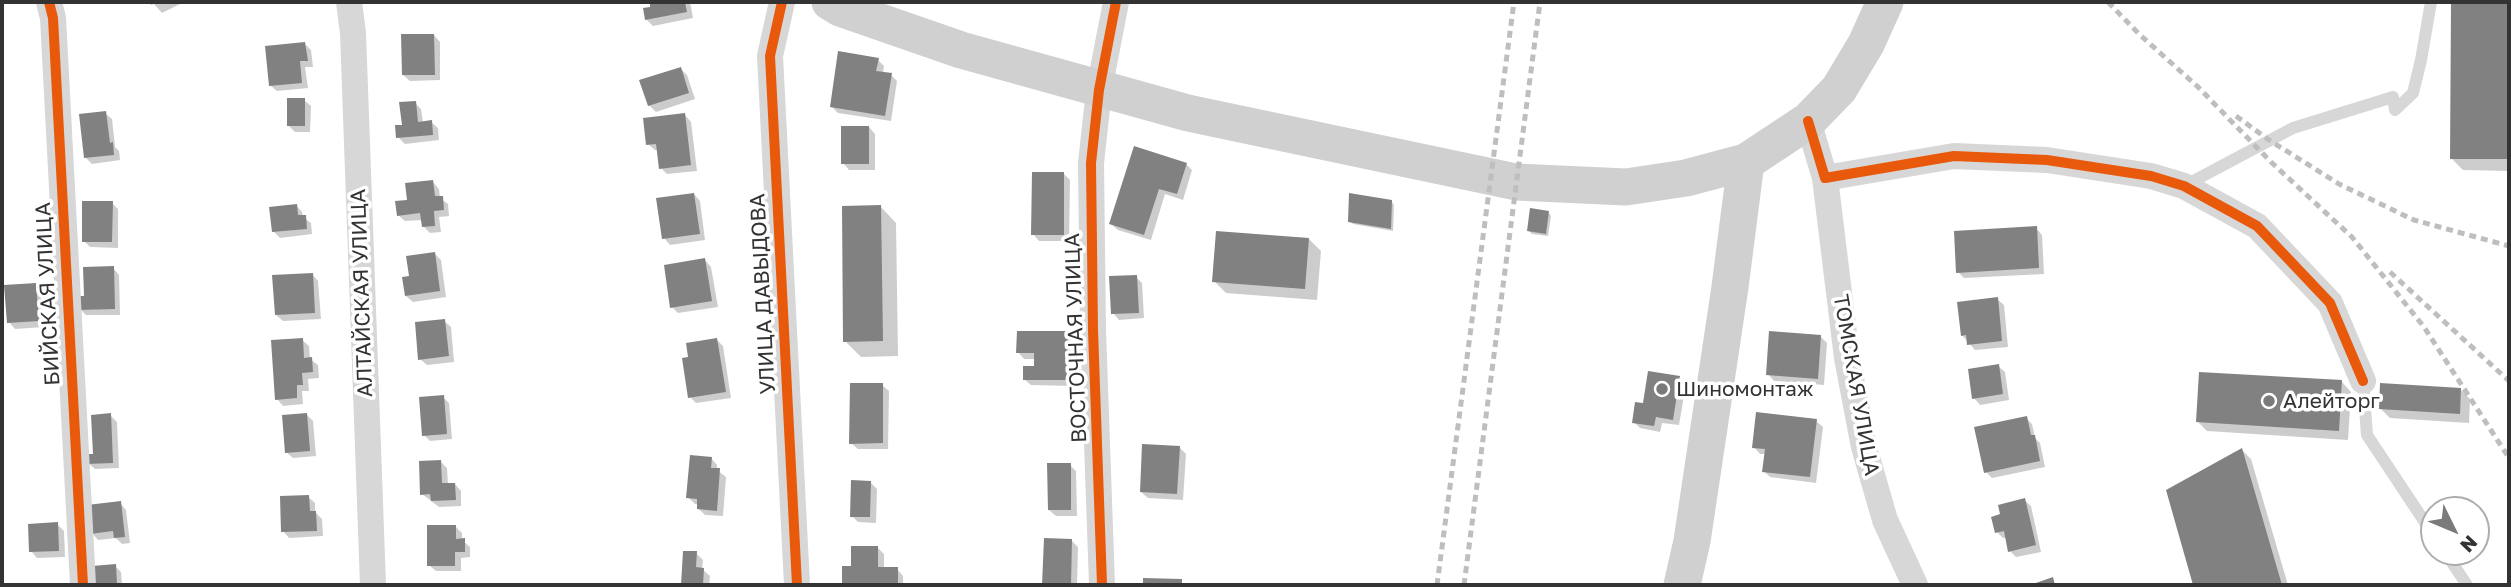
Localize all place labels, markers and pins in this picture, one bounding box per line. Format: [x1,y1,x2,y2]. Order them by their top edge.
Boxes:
place label: Шиномонтаж [1676,376,1814,402]
marker: Шиномонтаж [1654,381,1670,397]
place label: Алейторг [2283,388,2380,414]
marker: Алейторг [2261,393,2277,409]

